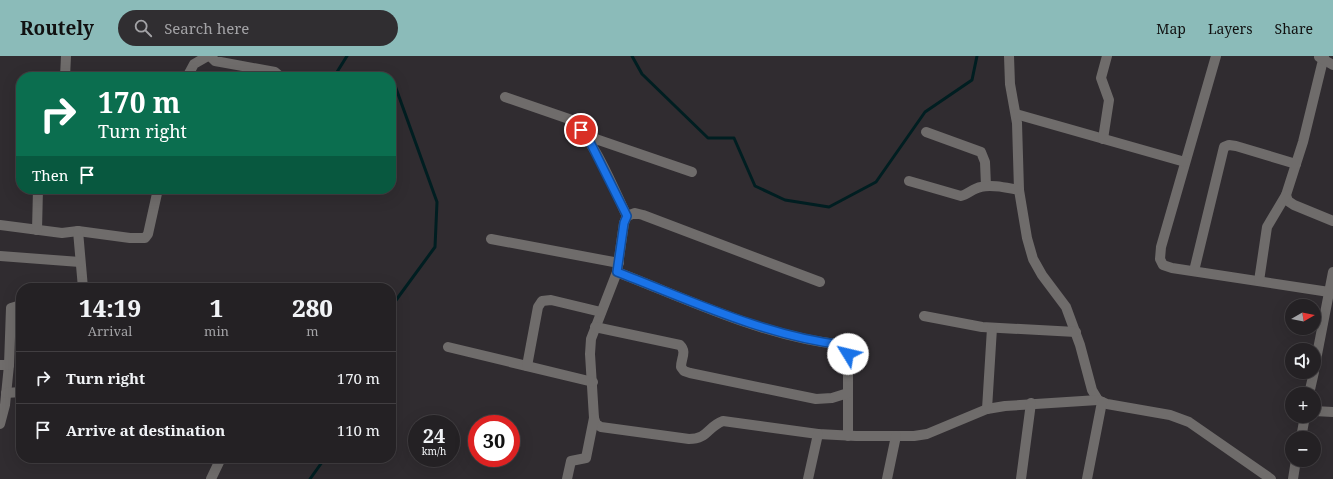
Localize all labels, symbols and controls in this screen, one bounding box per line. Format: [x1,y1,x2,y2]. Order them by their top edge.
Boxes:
search box [118,10,398,46]
text: Routely [20,15,94,41]
icon: search [132,17,154,39]
text: Search here [164,18,249,38]
text: Map [1156,19,1186,38]
text: Layers [1208,19,1253,38]
text: Share [1275,19,1313,38]
text: 170 m [98,83,180,121]
icon: right [32,88,84,140]
pin [564,113,598,147]
text: Turn right [98,119,187,143]
icon: arrive [570,119,592,141]
icon: arrive [76,164,98,186]
text: Then [32,165,68,185]
text: 14:19 [79,291,141,324]
text: 1 [210,291,223,324]
text: 280 [292,291,333,324]
north arrow [1285,299,1321,335]
map controls [1285,299,1321,467]
text: Arrival [88,322,132,340]
text: min [204,322,229,340]
text: m [306,322,319,340]
position arrow [827,333,869,375]
button: sound [1285,343,1321,379]
icon: right [32,367,54,389]
text: Turn right [66,368,145,388]
text: 170 m [337,368,380,388]
button: + [1285,387,1321,423]
speed limit sign: 30 [468,415,520,467]
icon: arrive [32,419,54,441]
text: Arrive at destination [66,420,225,440]
text: 110 m [337,420,380,440]
text: 24 [423,422,445,449]
button: − [1285,431,1321,467]
text: km/h [422,444,446,458]

